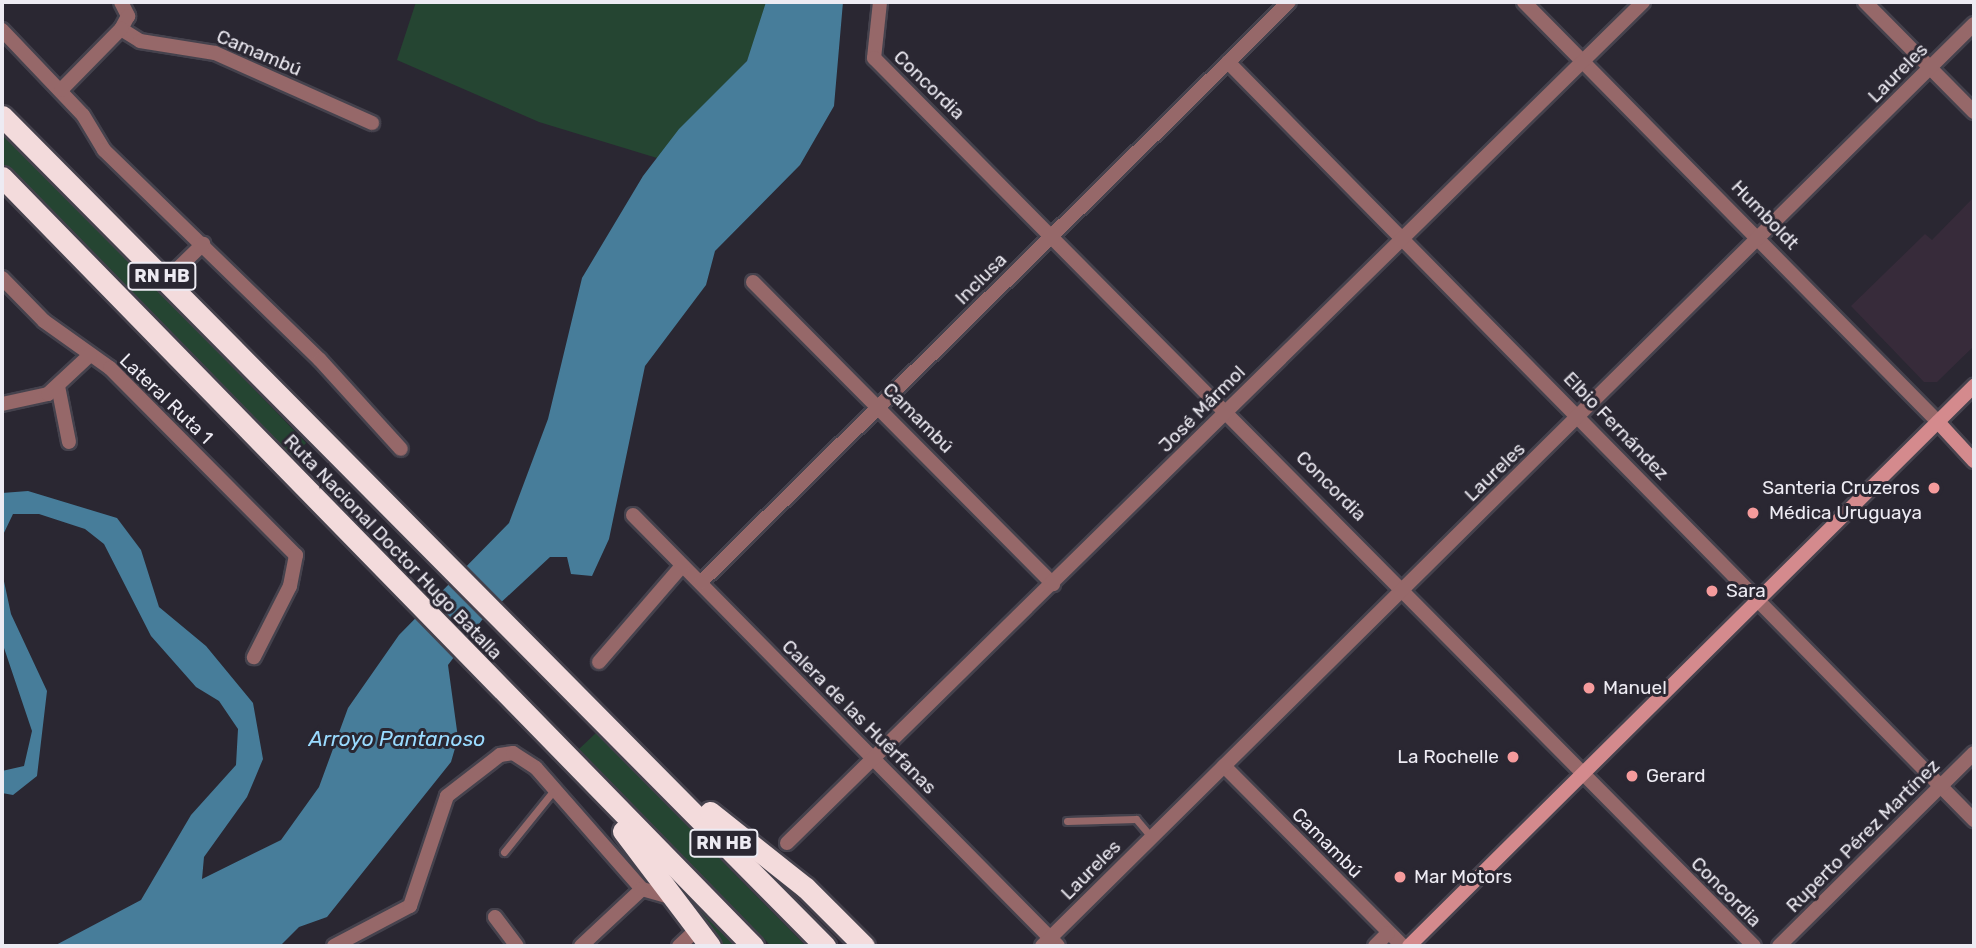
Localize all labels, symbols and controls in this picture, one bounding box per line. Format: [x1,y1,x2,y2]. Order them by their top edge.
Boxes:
street label: Camambú [213,25,305,81]
street label: Laureles [1863,38,1933,108]
street label: Concordia [889,46,969,124]
street label: Humboldt [1726,176,1804,254]
street label: Inclusa [951,249,1011,309]
road number: RN HB [127,262,197,290]
street label: Lateral Ruta 1 [115,349,217,449]
street label: José Mármol [1154,361,1250,457]
street label: Elbio Fernández [1559,367,1673,485]
street label: Camambú [878,378,958,458]
street label: Ruta Nacional Doctor Hugo Batalla [279,429,507,665]
street label: Laureles [1460,438,1530,506]
street label: Concordia [1291,446,1371,526]
place label: Santeria Cruzeros [1762,477,1920,499]
marker: Santeria Cruzeros [1926,480,1942,496]
place label: Médica Uruguaya [1769,502,1922,524]
marker: Médica Uruguaya [1743,503,1763,523]
place label: Sara [1726,580,1766,602]
marker: Sara [1704,583,1720,599]
street label: Calera de las Huérfanas [777,635,941,799]
place label: Manuel [1603,677,1667,699]
marker: Manuel [1581,680,1597,696]
water label: Arroyo Pantanoso [309,726,485,752]
place label: La Rochelle [1397,746,1499,768]
marker: La Rochelle [1505,749,1521,765]
street label: Ruperto Pérez Martínez [1782,755,1944,917]
place label: Gerard [1646,765,1705,787]
marker: Gerard [1624,768,1640,784]
street label: Camambú [1287,803,1367,883]
road number: RN HB [689,828,759,858]
street label: Laureles [1056,835,1126,905]
street label: Concordia [1686,852,1766,932]
place label: Mar Motors [1414,866,1513,888]
marker: Mar Motors [1392,869,1408,885]

